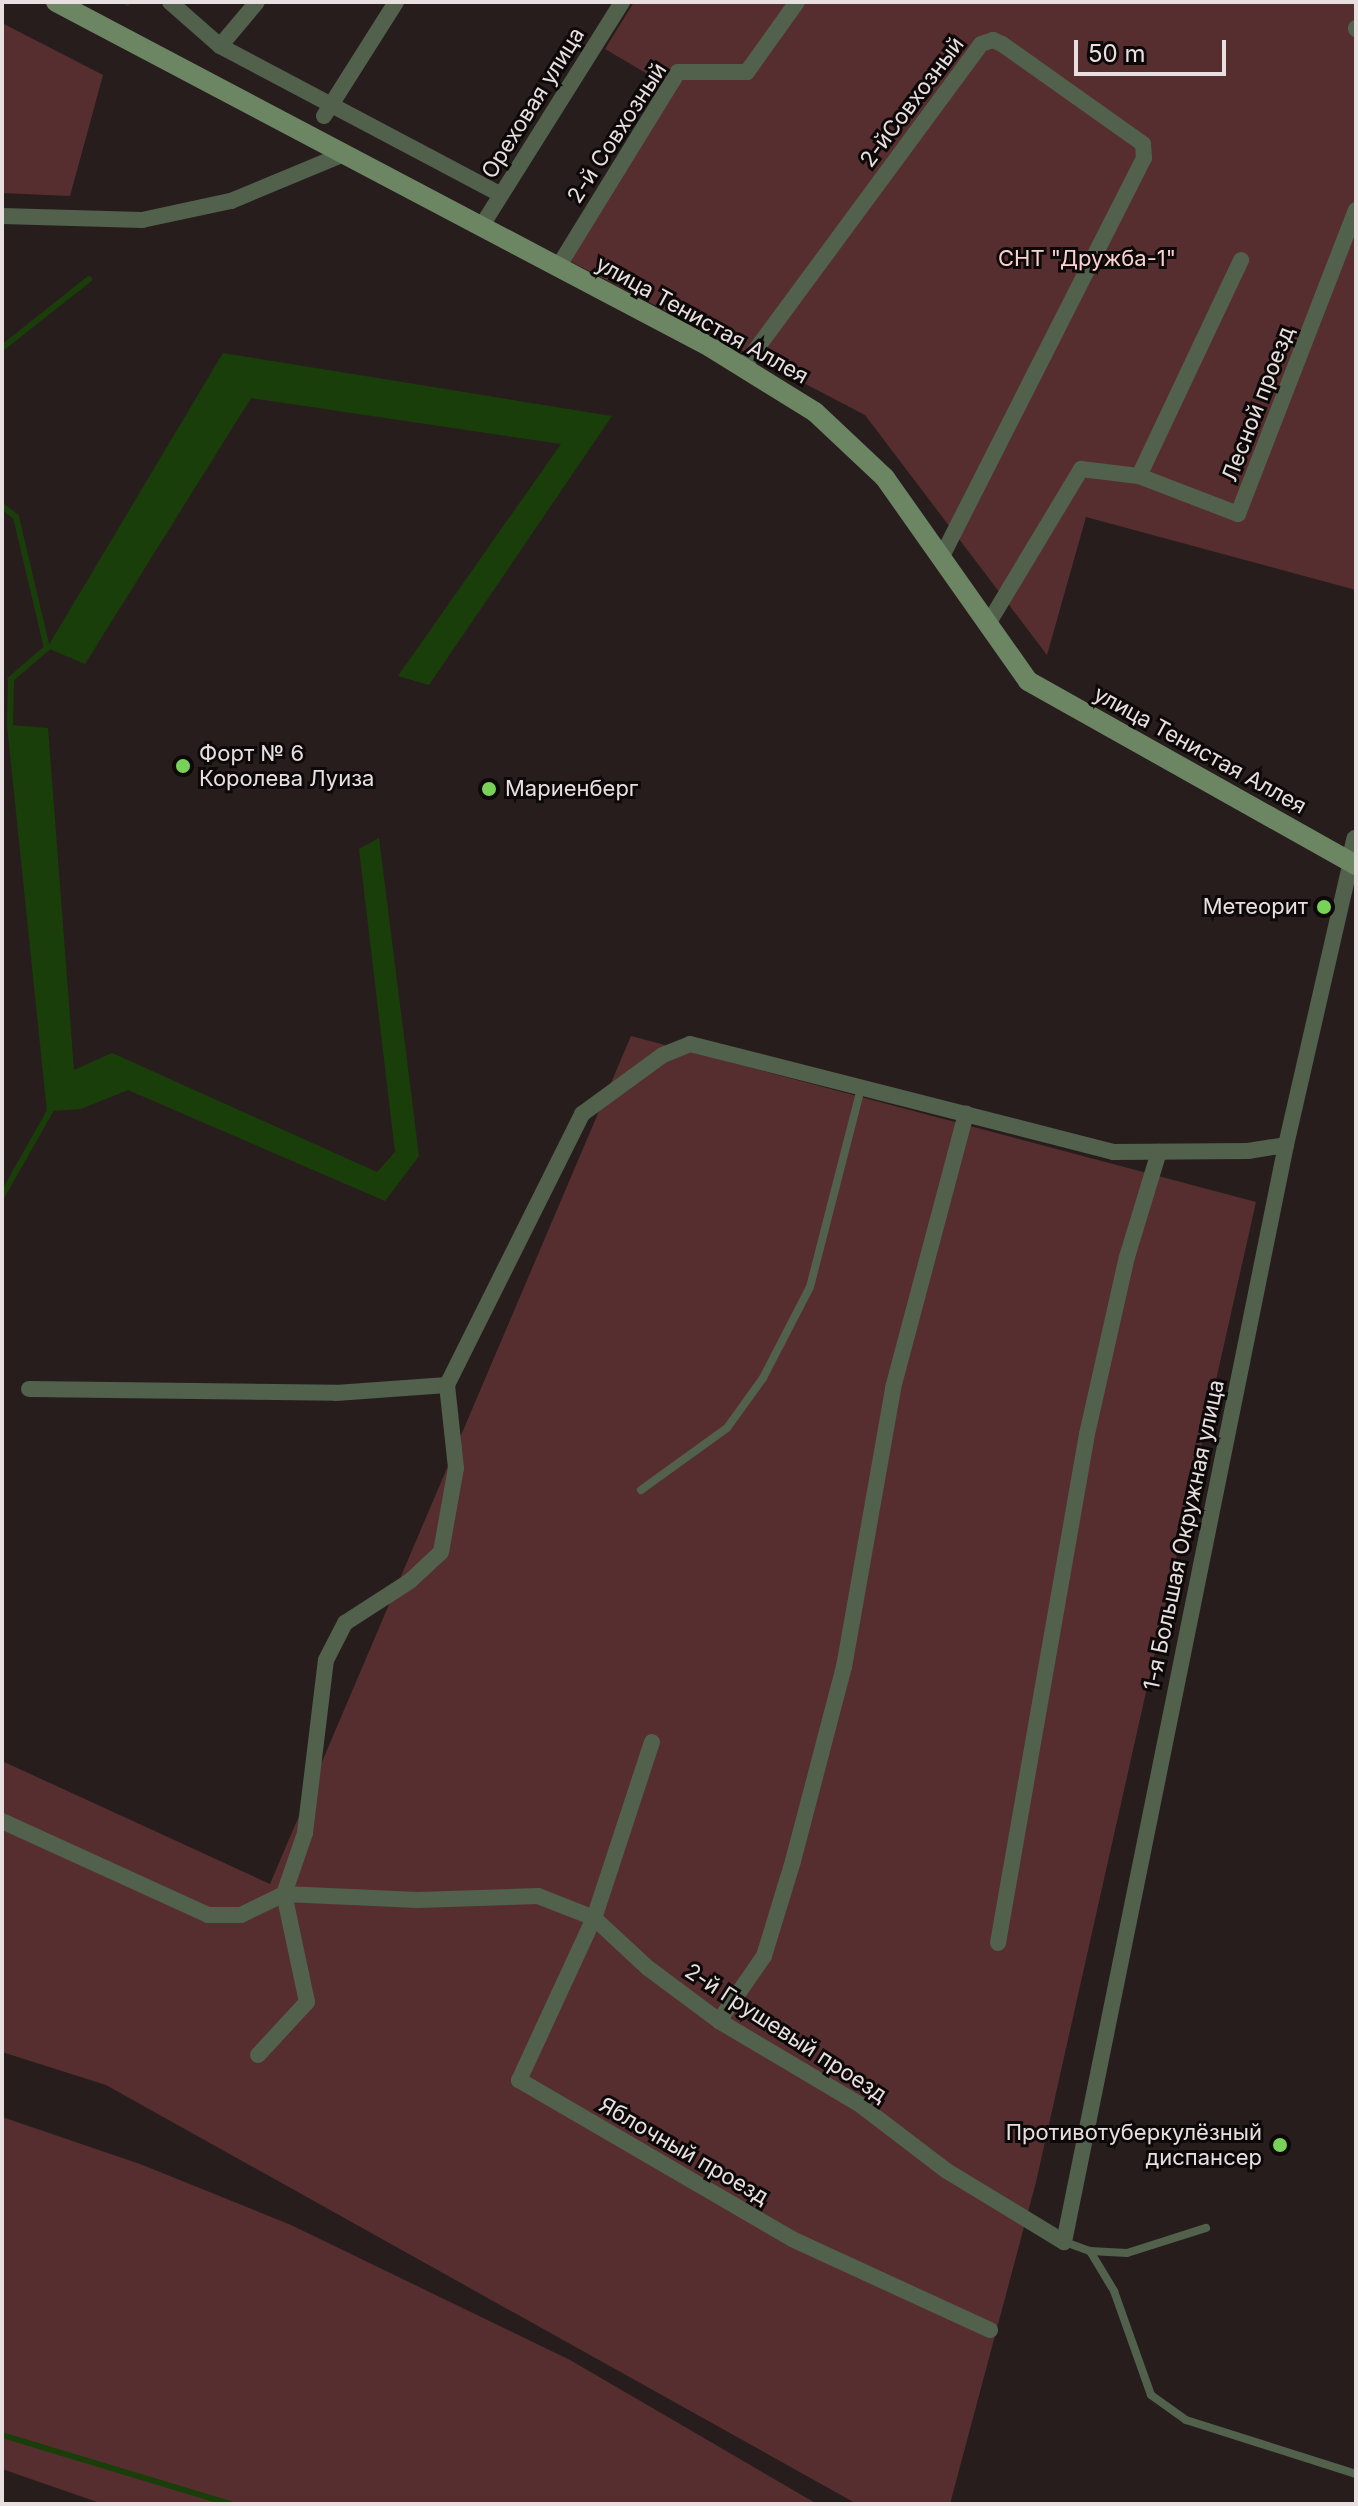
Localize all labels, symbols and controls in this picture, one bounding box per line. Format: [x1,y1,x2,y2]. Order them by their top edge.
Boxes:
street label: Ореховая улица [476,23,590,183]
scale bar [1078,24,1230,74]
street label: 2-йСовхозный [855,32,969,172]
text: 50 m [1088,39,1146,68]
street label: 2-й Совхозный [562,58,672,208]
park label: СНТ "Дружба-1" [998,246,1176,272]
street label: улица Тенистая Аллея [591,250,813,390]
street label: Лесной проезд [1216,323,1300,485]
street label: улица Тенистая Аллея [1089,680,1311,820]
place label: Форт № 6 Королева Луиза [199,740,374,792]
marker: Форт № 6 Королева Луиза [174,757,192,775]
place label: Мариенберг [505,776,638,802]
marker: Мариенберг [480,780,498,798]
place label: Метеорит [1203,894,1308,920]
marker: Метеорит [1315,898,1333,916]
street label: 1-я Большая Окружная улица [1138,1377,1230,1693]
street label: 2-й Грушевый проезд [680,1958,892,2108]
street label: Яблочный проезд [594,2092,774,2210]
place label: Противотуберкулёзный диспансер [1006,2119,1262,2170]
marker: Противотуберкулёзный диспансер [1269,2134,1291,2156]

